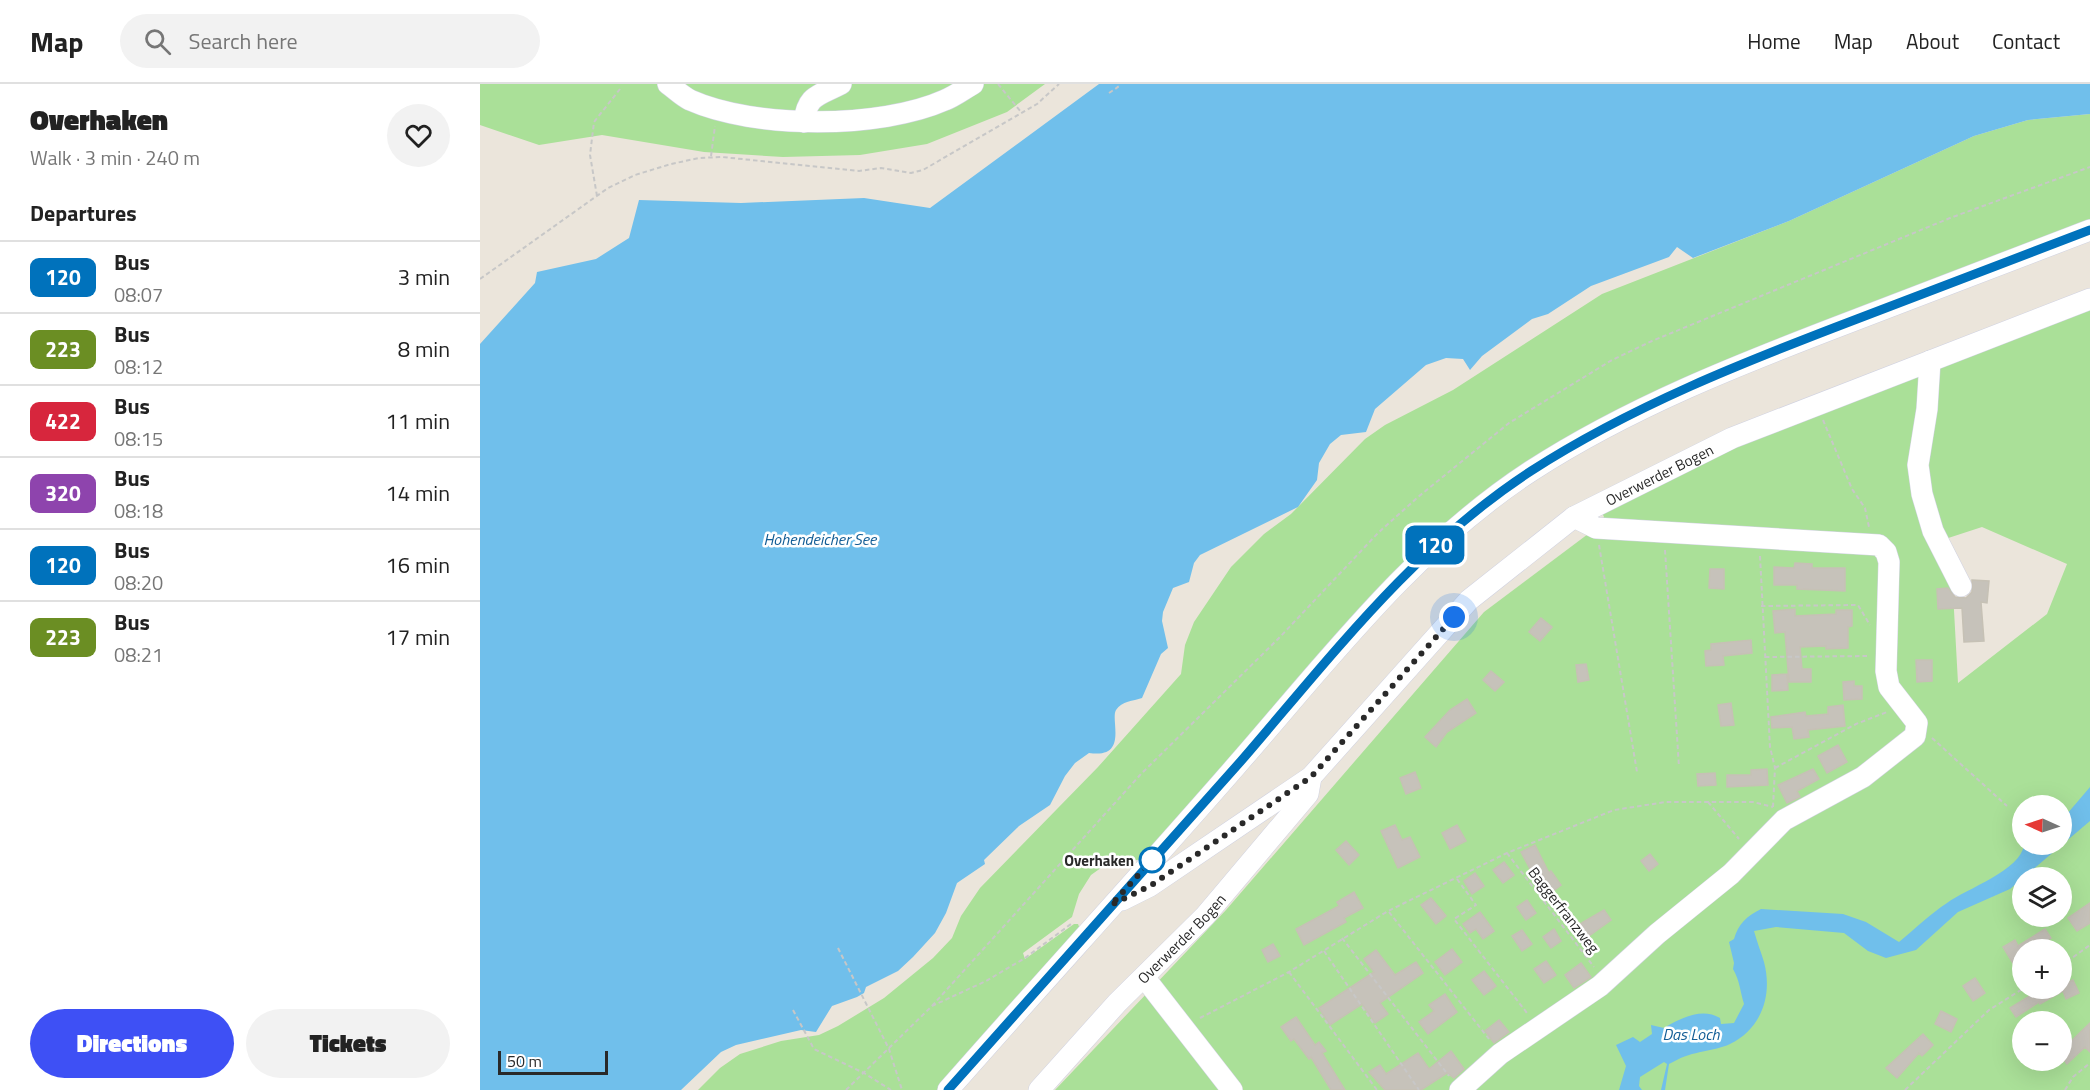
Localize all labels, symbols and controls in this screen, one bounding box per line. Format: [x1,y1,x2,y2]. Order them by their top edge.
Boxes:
search box [120,14,540,68]
text: Map [30,20,84,63]
text: Search here [189,24,298,58]
icon: search [141,25,174,58]
text: Home [1747,25,1801,57]
text: Map [1834,25,1873,57]
text: About [1906,25,1959,57]
text: Contact [1992,25,2060,57]
text: Overhaken [30,98,168,141]
button: heart [387,104,450,167]
text: Walk · 3 min · 240 m [30,142,200,173]
text: Departures [30,196,137,230]
text: Bus [114,245,150,279]
text: 3 min [398,260,450,294]
text: 120 [45,261,81,293]
text: 08:07 [114,279,163,310]
text: Bus [114,317,150,351]
text: 8 min [398,332,450,366]
text: 223 [45,333,81,365]
text: 08:12 [114,351,163,382]
text: Bus [114,389,150,423]
text: 11 min [385,404,450,438]
text: 422 [45,405,81,437]
text: 08:15 [114,423,163,454]
street label: Overwerder Bogen [1601,438,1717,511]
text: Bus [114,461,150,495]
text: 14 min [385,476,450,510]
text: 320 [45,477,81,509]
text: 08:18 [114,495,163,526]
line badge: 120 [1400,526,1470,564]
water label: Hohendeicher See [763,527,878,551]
text: 120 [1417,529,1453,561]
text: Bus [114,533,150,567]
text: 16 min [385,548,450,582]
text: 120 [45,549,81,581]
text: 08:20 [114,567,163,598]
your location [1439,602,1469,632]
text: Bus [114,605,150,639]
text: 17 min [385,620,450,654]
text: 223 [45,621,81,653]
text: 08:21 [114,639,163,670]
north arrow [2012,795,2072,855]
map controls [2012,795,2072,1071]
marker: Overhaken [1139,847,1165,873]
place label: Overhaken [1064,849,1134,872]
street label: Baggerfranzweg [1523,862,1605,958]
button: layers [2012,867,2072,927]
street label: Overwerder Bogen [1132,888,1231,989]
button: + [2012,939,2072,999]
button: Directions [30,1009,234,1078]
button: Tickets [246,1009,450,1078]
button: − [2012,1011,2072,1071]
water label: Das Loch [1662,1022,1721,1046]
scale bar [498,1048,608,1076]
text: 50 m [507,1049,542,1073]

